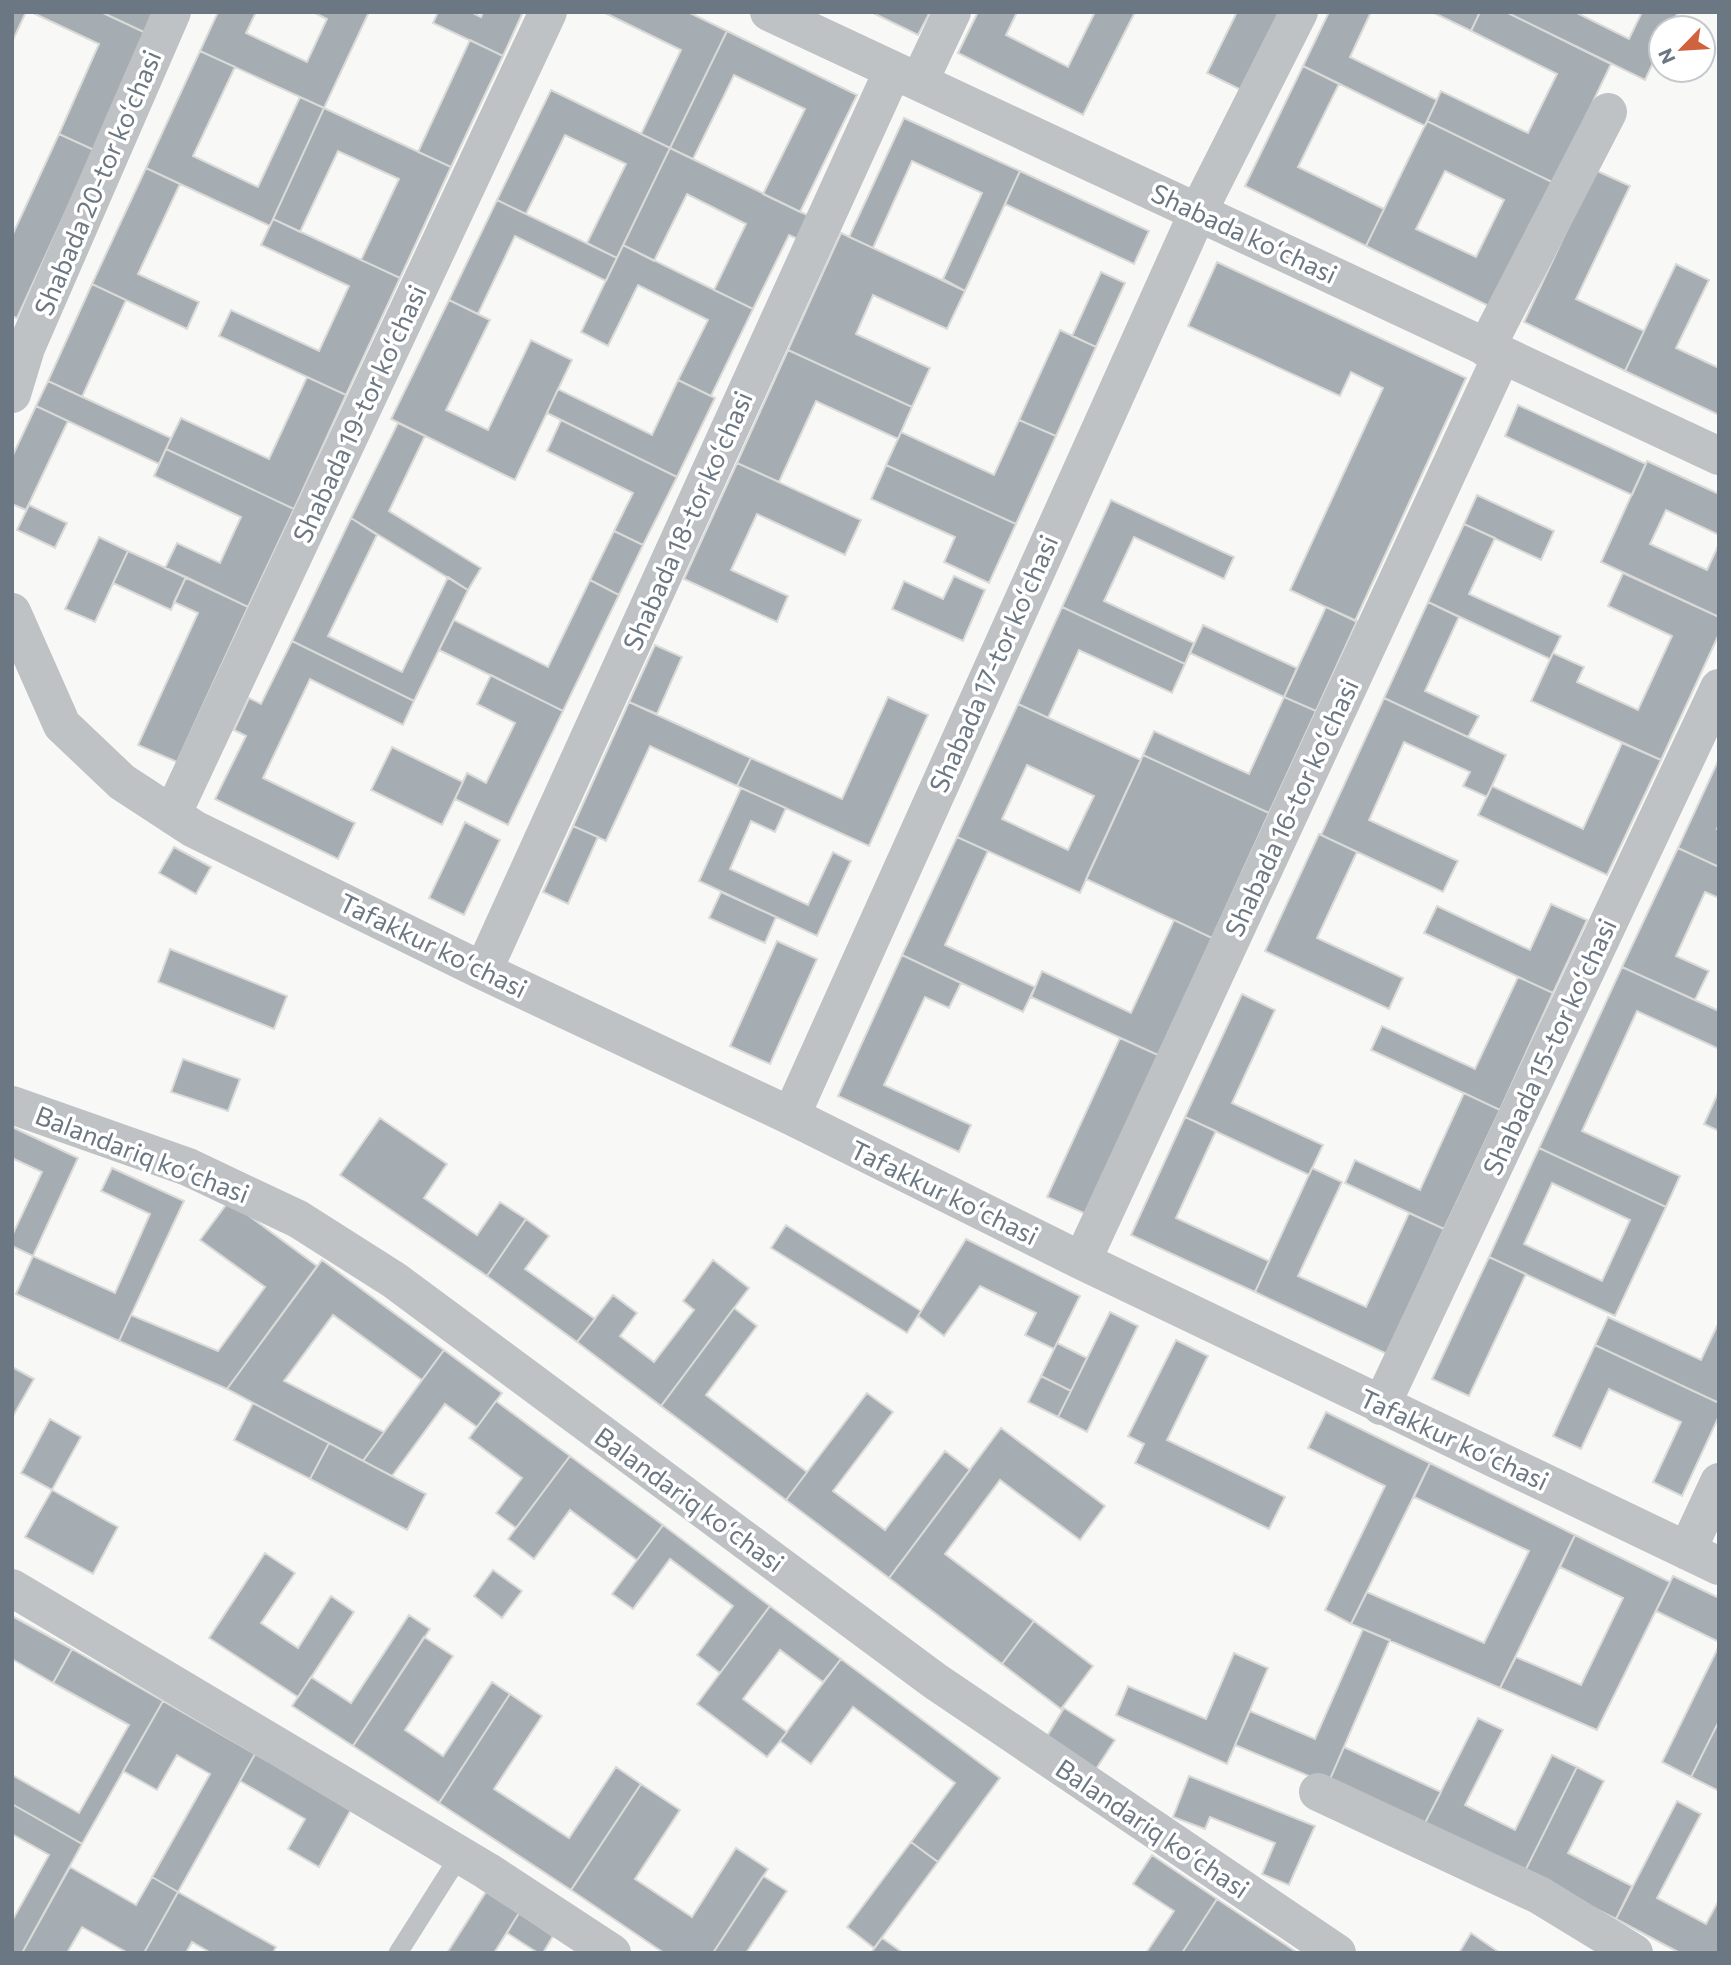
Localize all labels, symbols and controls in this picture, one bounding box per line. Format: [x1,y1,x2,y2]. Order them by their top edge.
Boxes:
north arrow [1647,14,1717,84]
street label: Shabada 20-tor koʻchasi [27,45,167,320]
text: N [1653,45,1680,68]
street label: Shabada koʻchasi [1147,176,1342,289]
street label: Shabada 19-tor koʻchasi [285,280,432,547]
street label: Shabada 18-tor koʻchasi [615,386,758,655]
street label: Shabada 17-tor koʻchasi [922,530,1063,797]
street label: Shabada 16-tor koʻchasi [1217,674,1364,941]
street label: Tafakkur koʻchasi [335,886,532,1003]
street label: Shabada 15-tor koʻchasi [1476,913,1622,1180]
street label: Balandariq koʻchasi [31,1099,254,1209]
street label: Tafakkur koʻchasi [846,1133,1043,1250]
street label: Tafakkur koʻchasi [1355,1381,1554,1496]
street label: Balandariq koʻchasi [589,1420,791,1578]
street label: Balandariq koʻchasi [1050,1752,1255,1904]

